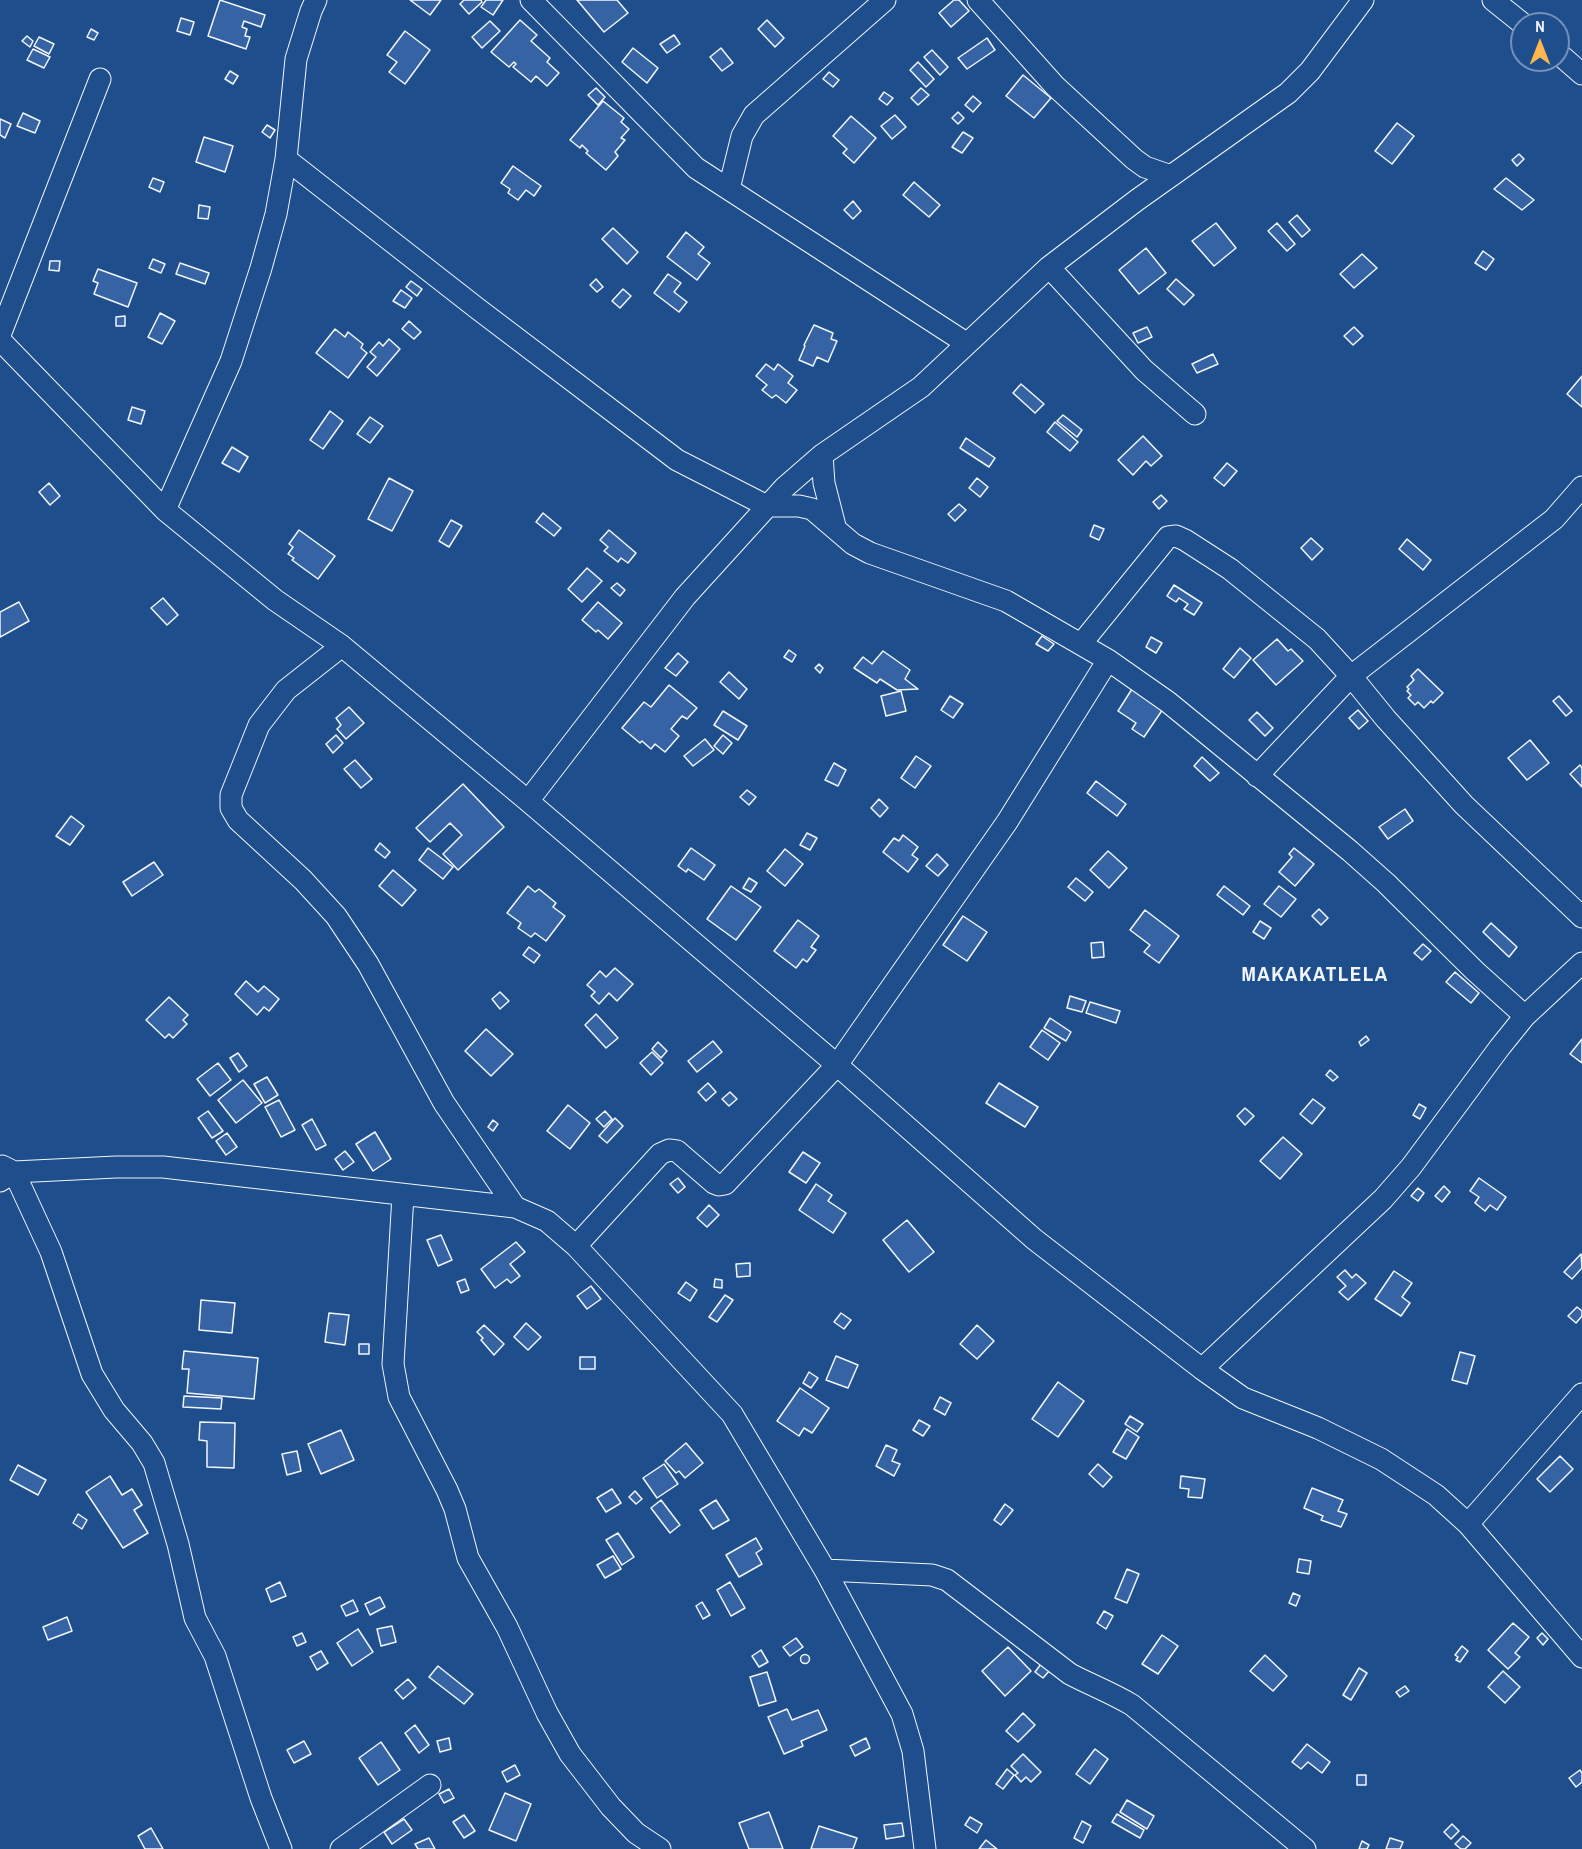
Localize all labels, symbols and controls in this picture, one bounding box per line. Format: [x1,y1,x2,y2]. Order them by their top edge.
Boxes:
north arrow [1510,12,1570,72]
text: N [1535,15,1545,37]
district label: MAKAKATLELA [1241,962,1389,988]

